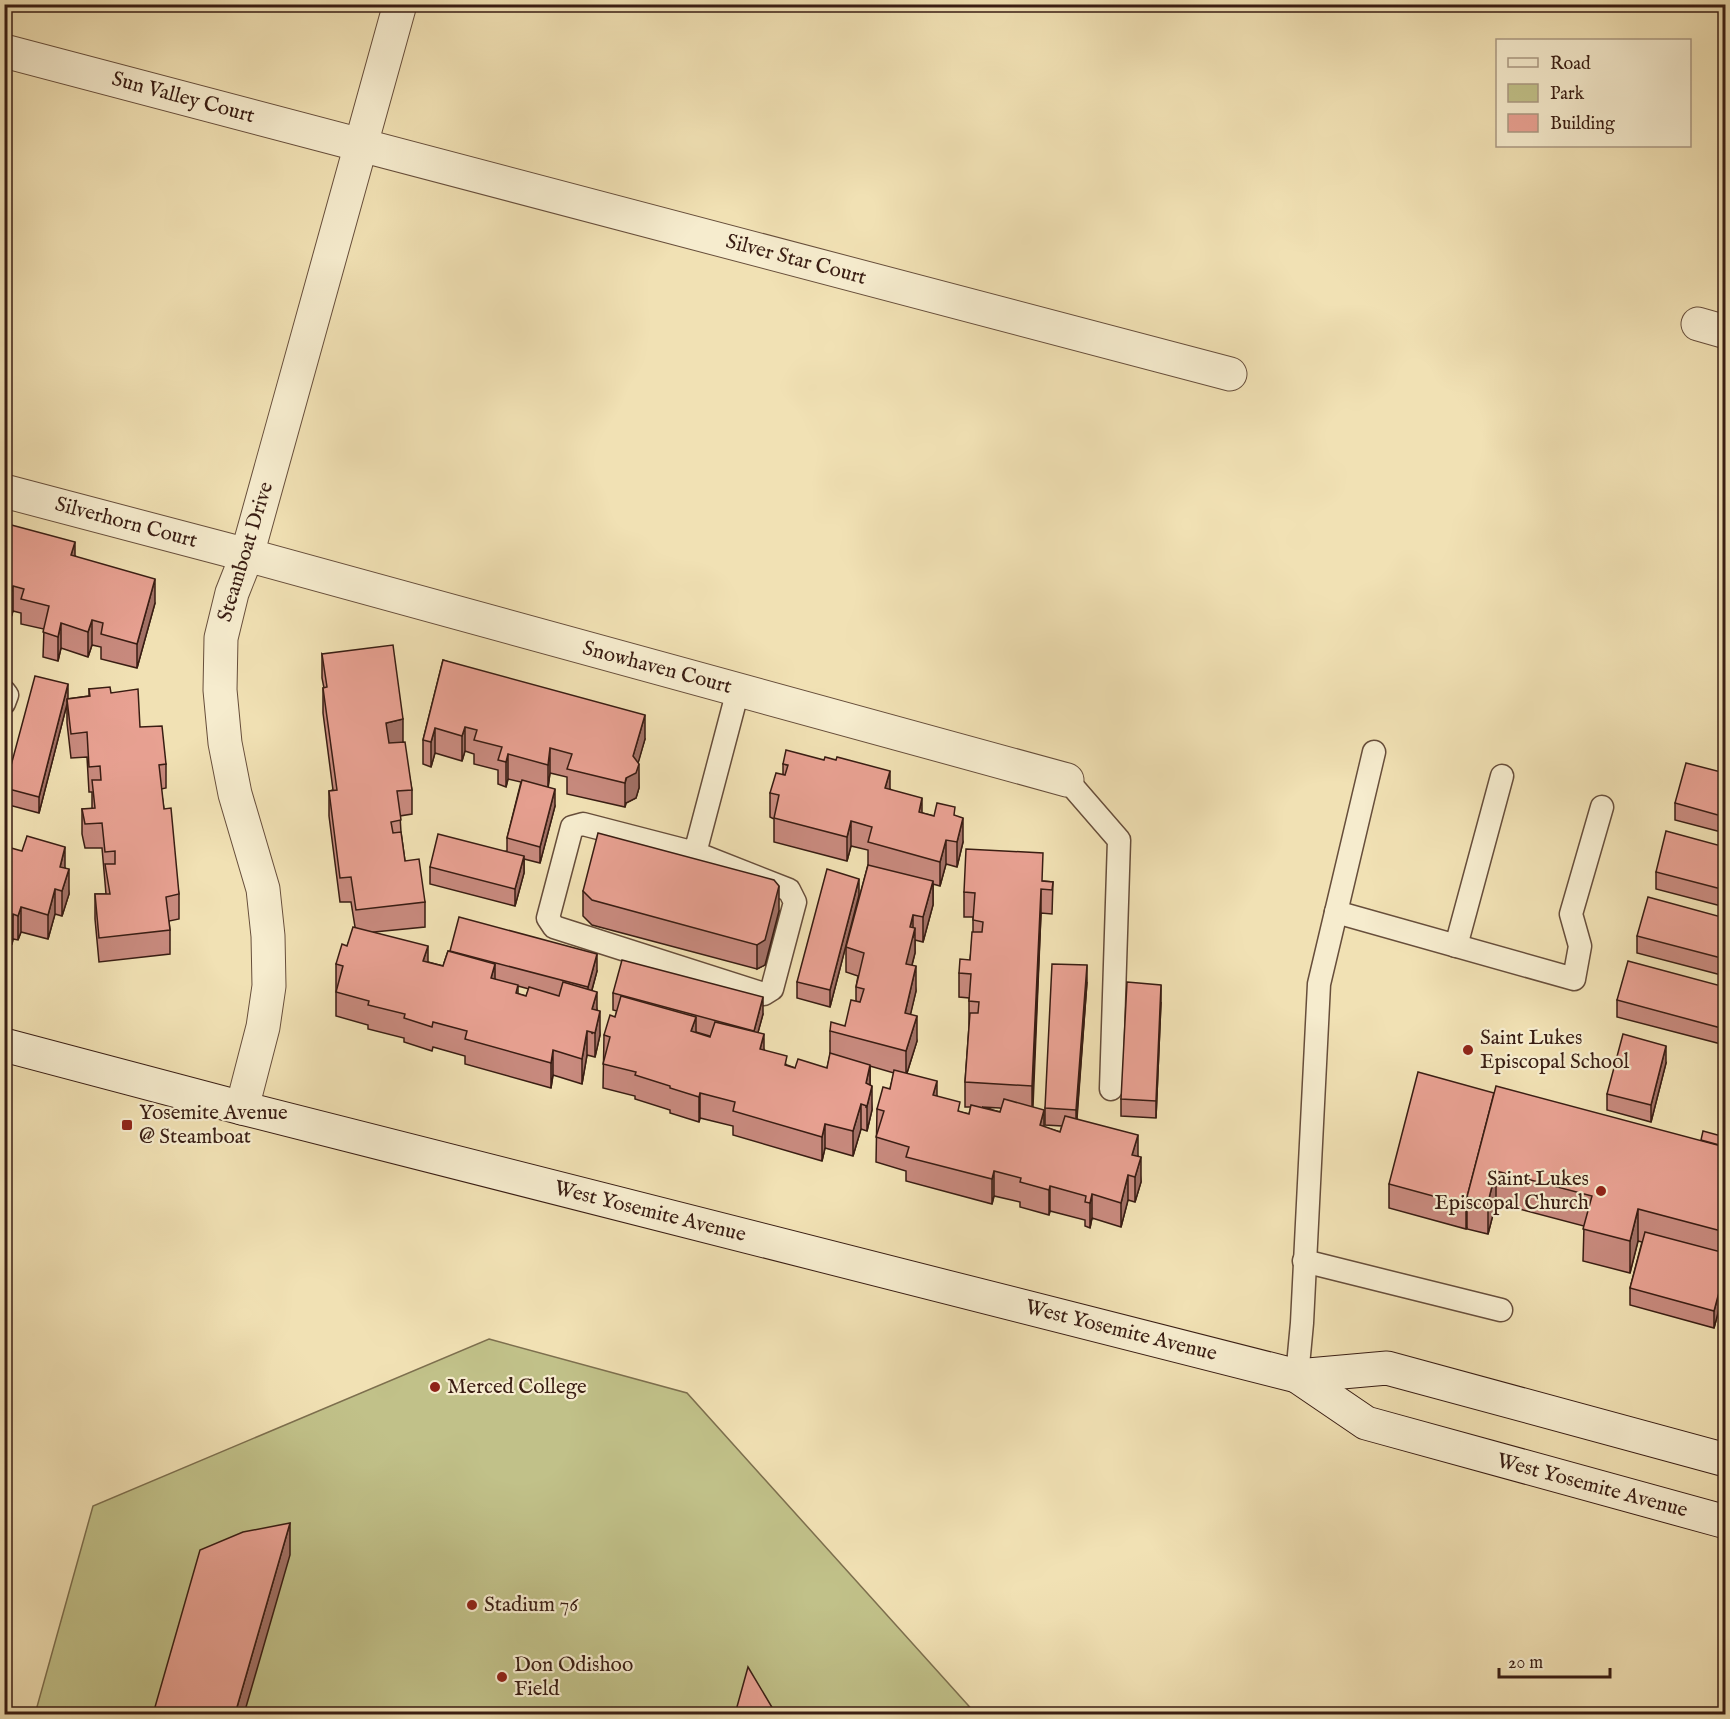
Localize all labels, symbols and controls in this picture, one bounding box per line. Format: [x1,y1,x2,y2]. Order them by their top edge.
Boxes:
legend [1496,39,1691,147]
text: Road [1550,53,1591,76]
street label: Sun Valley Court [109,66,257,130]
text: Park [1550,83,1585,106]
text: Building [1550,113,1615,136]
street label: Silver Star Court [723,228,869,292]
street label: Steamboat Drive [212,478,280,625]
street label: Silverhorn Court [52,491,200,555]
street label: Snowhaven Court [579,635,735,701]
place label: Saint Lukes Episcopal School [1480,1025,1629,1076]
marker: Saint Lukes Episcopal School [1461,1043,1475,1057]
place label: Yosemite Avenue @ Steamboat [139,1100,288,1151]
marker: Yosemite Avenue @ Steamboat [120,1118,134,1132]
place label: Saint Lukes Episcopal Church [1434,1166,1589,1217]
street label: West Yosemite Avenue [551,1175,749,1249]
marker: Saint Lukes Episcopal Church [1594,1184,1608,1198]
street label: West Yosemite Avenue [1022,1294,1220,1368]
place label: Merced College [447,1374,587,1401]
marker: Merced College [428,1380,442,1394]
street label: West Yosemite Avenue [1494,1448,1691,1525]
place label: Stadium 76 [484,1592,579,1619]
marker: Stadium 76 [465,1598,479,1612]
scale bar [1499,1641,1610,1679]
place label: Don Odishoo Field [514,1652,633,1703]
text: 20 m [1508,1652,1543,1675]
marker: Don Odishoo Field [495,1670,509,1684]

